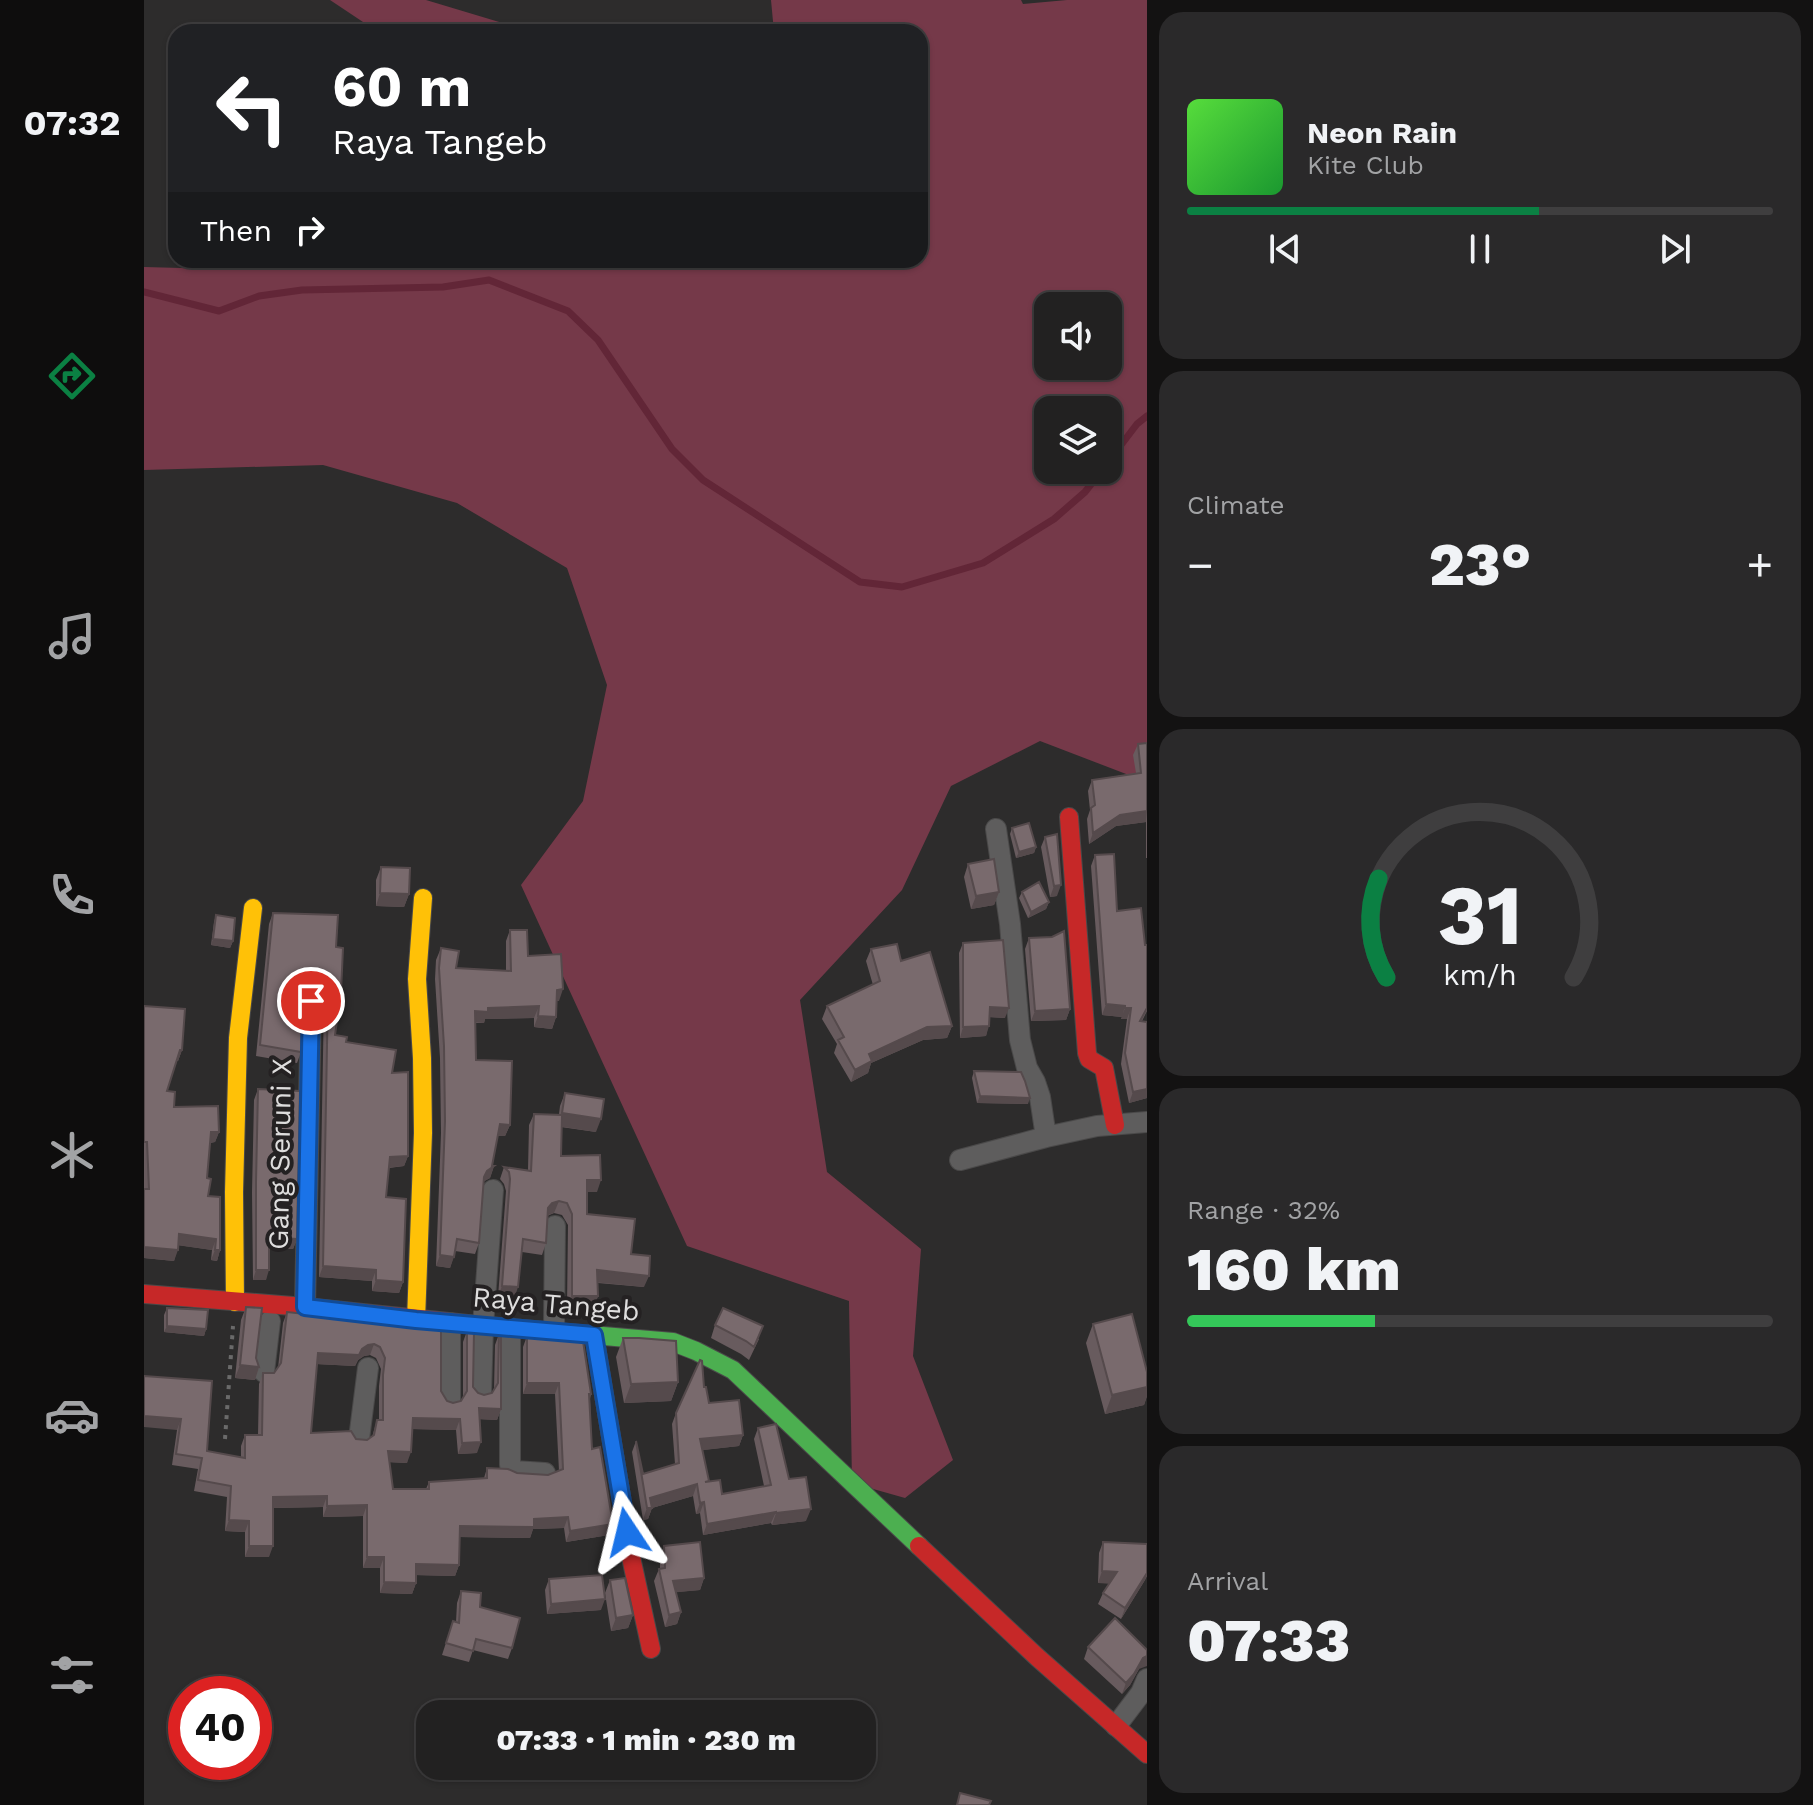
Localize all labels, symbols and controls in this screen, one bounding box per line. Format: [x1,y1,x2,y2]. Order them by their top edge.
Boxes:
text: 60 m [332,54,471,120]
icon: left [200,56,304,160]
text: 07:32 [23,102,121,144]
text: Neon Rain [1307,115,1457,150]
text: Raya Tangeb [332,121,548,163]
text: Kite Club [1307,150,1424,180]
icon: right [288,208,332,252]
text: Then [200,213,272,248]
icon: previous [1263,227,1307,271]
icon: pause [1458,227,1502,271]
icon: next [1653,227,1697,271]
map controls [1034,292,1122,484]
button: sound [1034,292,1122,380]
icon: directions [44,348,100,404]
button: layers [1034,396,1122,484]
text: Climate [1187,490,1285,520]
text: 23° [1429,529,1531,600]
text: − [1187,539,1214,591]
text: + [1746,539,1773,591]
icon: music [44,608,100,664]
icon: phone [44,867,100,923]
text: 31 [1437,867,1523,964]
text: km/h [1443,959,1517,993]
pin [277,967,345,1035]
icon: arrive [289,979,333,1023]
street label: Gang Seruni X [262,1058,298,1250]
icon: climate [44,1127,100,1183]
text: Range · 32% [1187,1195,1340,1225]
text: 160 km [1187,1234,1401,1305]
street label: Raya Tangeb [471,1280,641,1328]
icon: car [44,1387,100,1443]
position arrow [585,1490,669,1574]
text: Arrival [1187,1566,1268,1596]
text: 07:33 [1187,1605,1350,1676]
icon: filters [44,1647,100,1703]
speed limit sign: 40 [168,1676,272,1780]
text: 07:33 · 1 min · 230 m [496,1722,796,1757]

